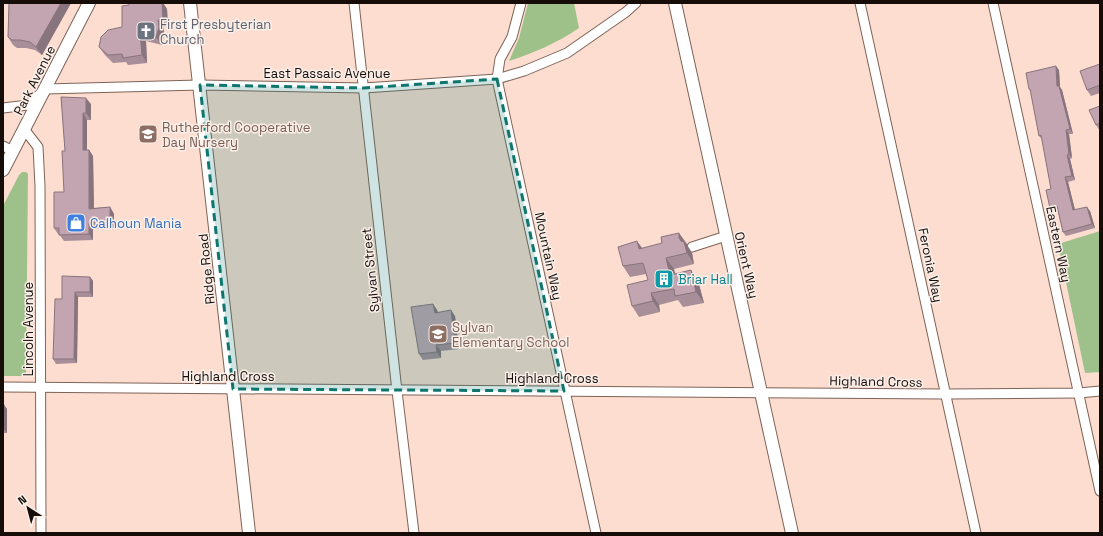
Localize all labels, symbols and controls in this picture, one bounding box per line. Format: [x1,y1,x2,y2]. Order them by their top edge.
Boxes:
place label: First Presbyterian Church [160,16,271,48]
church icon: First Presbyterian Church [135,20,157,42]
street label: Park Avenue [10,42,59,118]
street label: East Passaic Avenue [263,65,391,82]
place label: Rutherford Cooperative Day Nursery [162,119,310,151]
school or university icon: Rutherford Cooperative Day Nursery [137,123,159,145]
street label: Eastern Way [1042,204,1075,284]
street label: Mountain Way [531,211,566,302]
shop icon: Calhoun Mania [65,212,87,234]
place label: Calhoun Mania [90,215,182,232]
street label: Feronia Way [914,226,947,304]
street label: Sylvan Street [358,227,383,313]
street label: Orient Way [731,230,762,300]
street label: Ridge Road [194,233,219,305]
building icon: Briar Hall [653,268,675,290]
place label: Briar Hall [678,271,733,288]
street label: Lincoln Avenue [20,282,37,376]
place label: Sylvan Elementary School [452,319,569,351]
school or university icon: Sylvan Elementary School [427,323,449,345]
street label: Highland Cross [181,368,275,385]
street label: Highland Cross [505,370,599,387]
street label: Highland Cross [829,372,923,391]
north arrow [8,488,48,528]
text: N [15,492,29,508]

